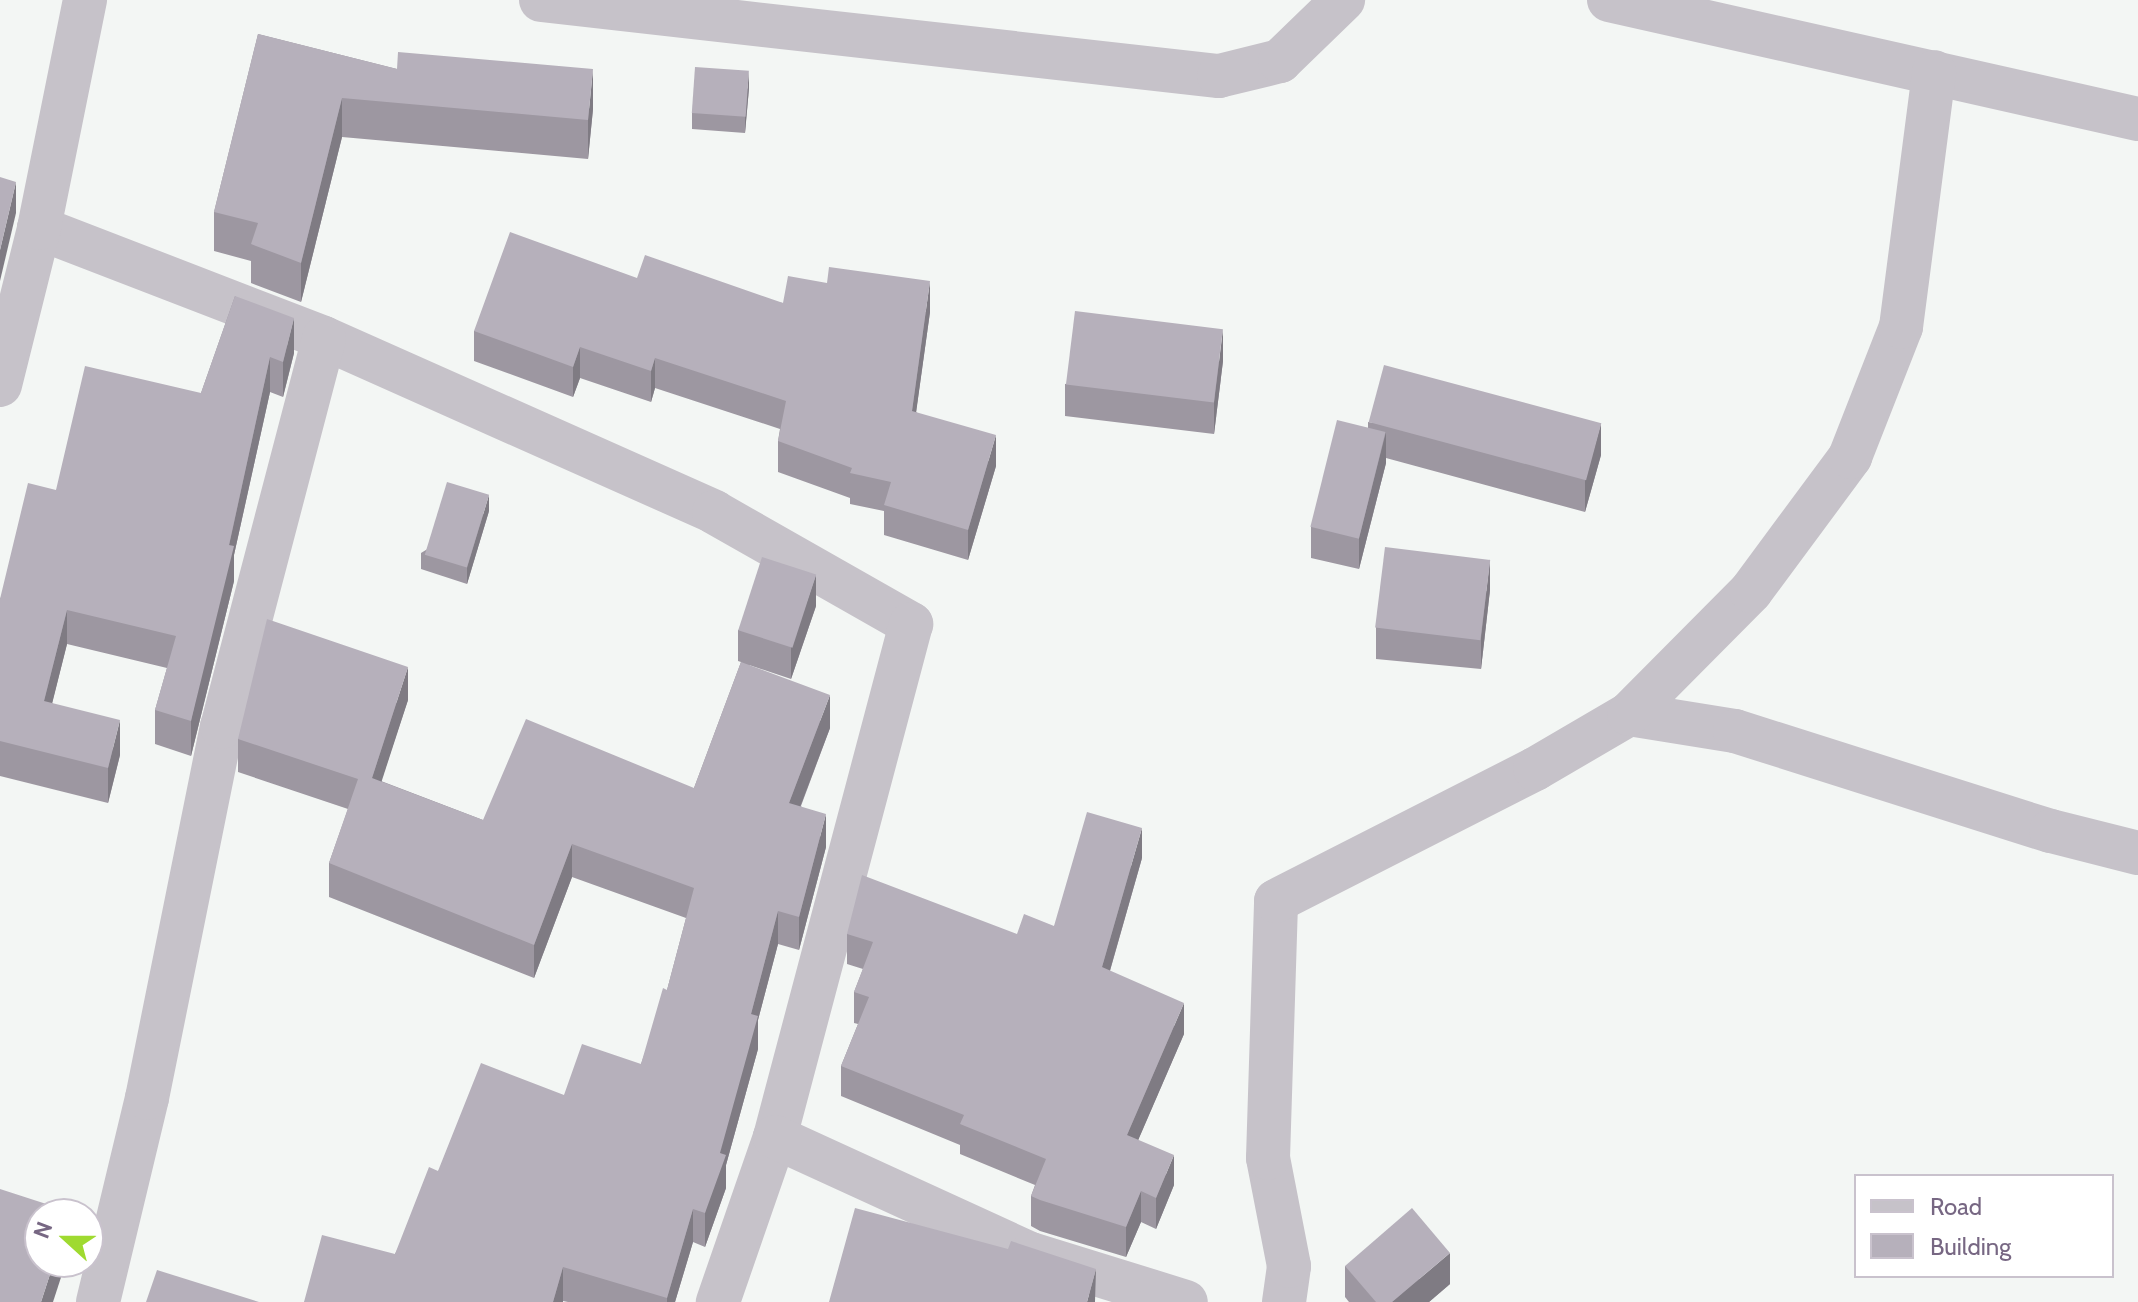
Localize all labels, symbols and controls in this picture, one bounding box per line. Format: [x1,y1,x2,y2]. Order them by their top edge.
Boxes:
legend [1854,1174,2114,1278]
text: Road [1930,1192,1982,1221]
north arrow [24,1198,104,1278]
text: N [28,1218,58,1242]
text: Building [1930,1232,2011,1261]

